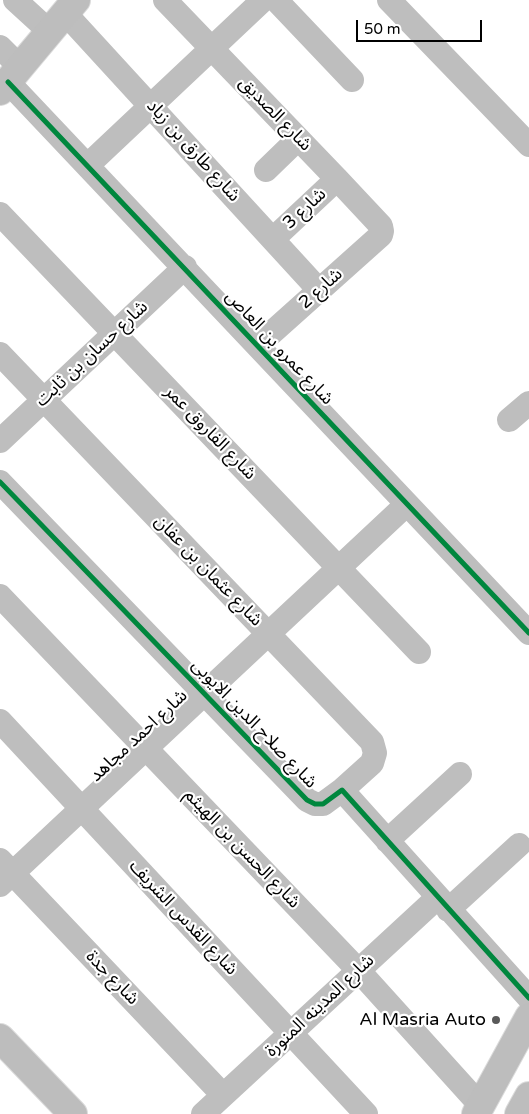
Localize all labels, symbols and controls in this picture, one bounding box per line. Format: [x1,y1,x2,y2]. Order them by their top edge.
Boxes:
scale bar [359,10,485,42]
text: 50 m [364,20,401,38]
street label: شارع الصديق [234,72,316,156]
street label: شارع طارق بن زياد [142,96,244,206]
street label: شارع 3 [279,184,331,234]
street label: شارع 2 [295,264,347,314]
street label: شارع عمرو بن العاص [220,286,338,410]
street label: شارع حسان بن ثابت [31,296,153,412]
street label: شارع الفاروق عمر [160,381,260,485]
street label: شارع عثمان بن عفان [149,511,267,631]
street label: شارع صلاح الدين الايوبى [187,655,321,793]
street label: شارع احمد مجاهد [86,685,192,787]
street label: شارع الحسن بن الهيثم [179,785,305,913]
street label: شارع القدس الشريف [124,856,242,980]
street label: شارع جدة [81,946,143,1010]
street label: شارع المدينه المنورة [261,950,379,1062]
place label: Al Masria Auto [359,1009,486,1031]
marker: Al Masria Auto [490,1014,502,1026]

